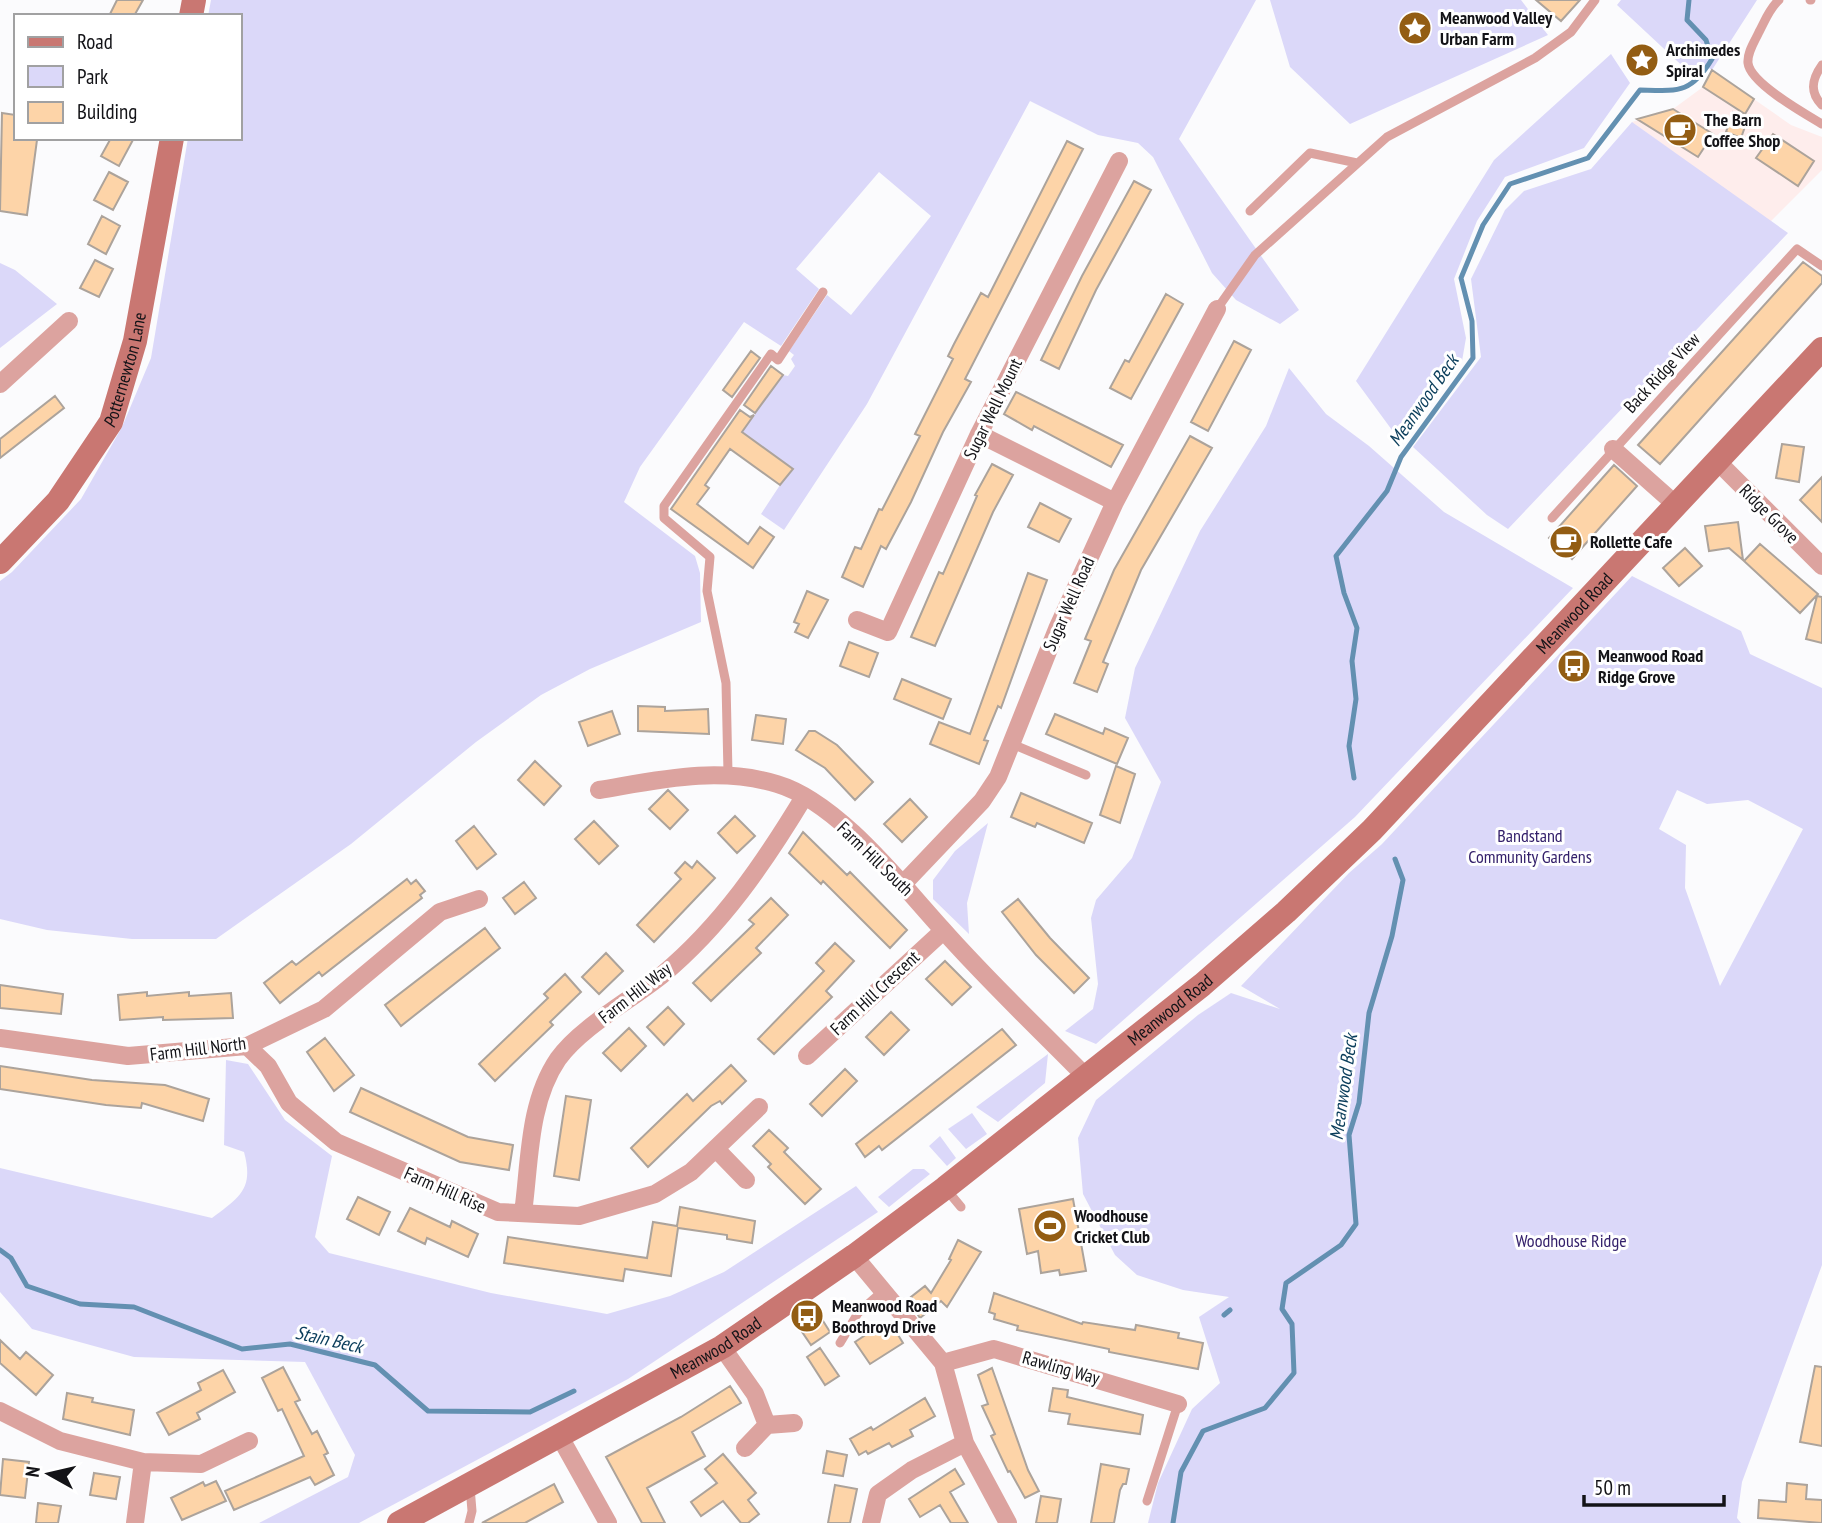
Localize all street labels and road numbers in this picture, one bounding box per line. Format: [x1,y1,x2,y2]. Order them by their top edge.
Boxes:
street label: Potternewton Lane [99,310,151,431]
street label: Back Ridge View [1619,327,1705,418]
street label: Sugar Well Mount [958,354,1027,463]
street label: Ridge Grove [1735,479,1804,548]
street label: Sugar Well Road [1038,553,1100,654]
street label: Meanwood Road [1531,568,1618,658]
street label: Farm Hill South [832,817,918,901]
street label: Farm Hill Crescent [825,945,924,1040]
street label: Farm Hill Way [594,957,676,1028]
street label: Meanwood Road [1123,969,1217,1050]
street label: Farm Hill North [149,1031,247,1066]
street label: Farm Hill Rise [401,1161,490,1218]
street label: Meanwood Road [666,1311,766,1384]
street label: Rawling Way [1020,1346,1103,1390]

